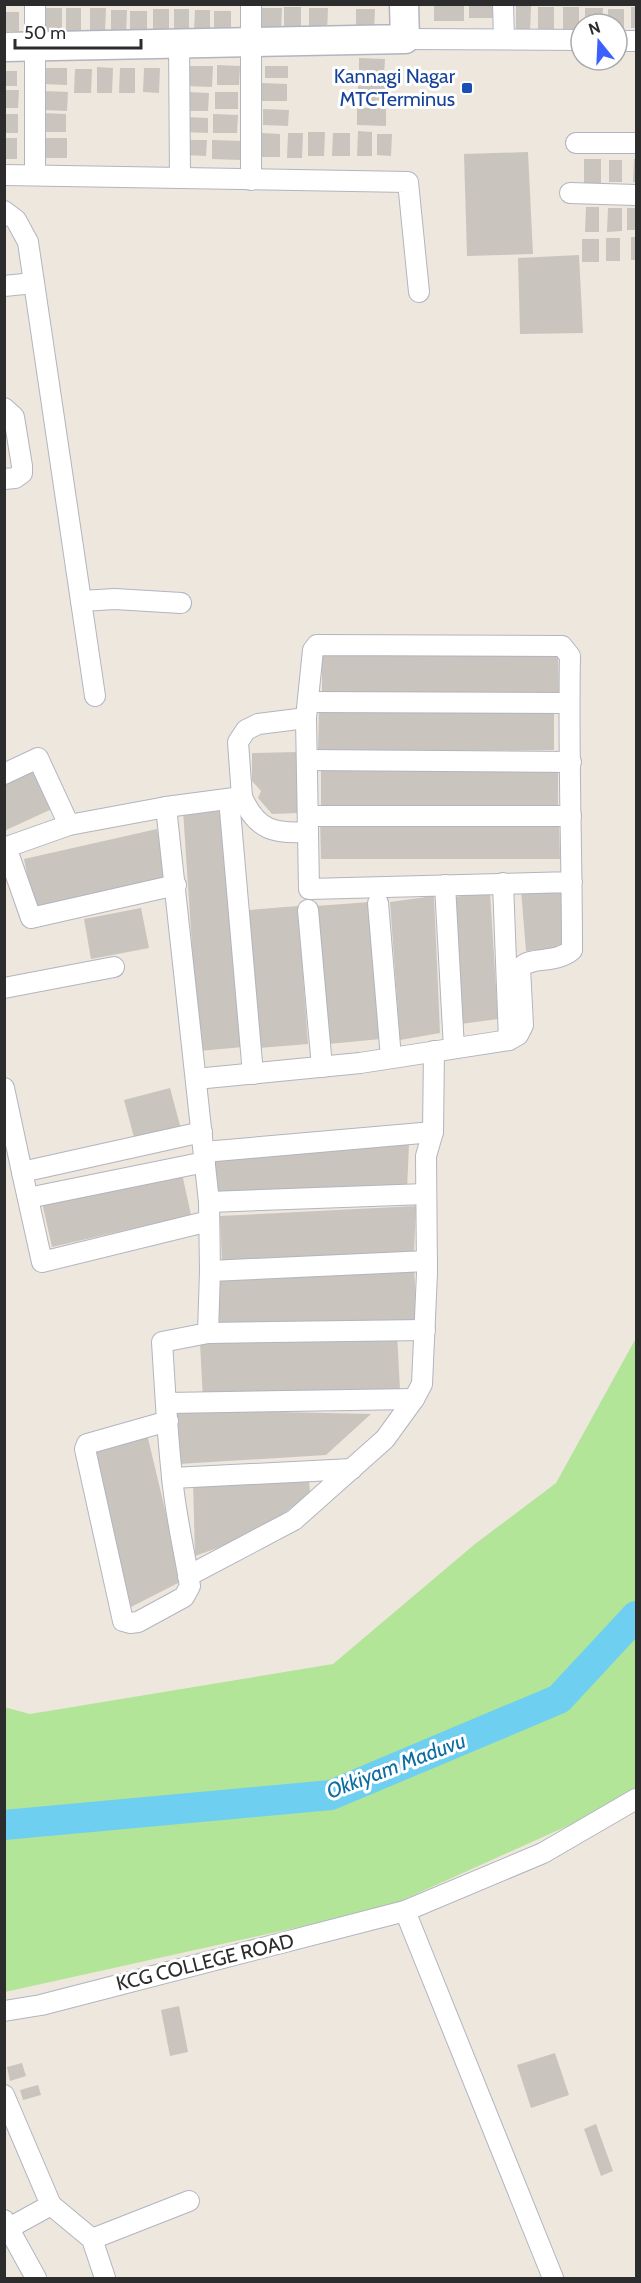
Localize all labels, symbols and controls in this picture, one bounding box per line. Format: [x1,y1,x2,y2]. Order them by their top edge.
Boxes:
scale bar [15,12,141,50]
north arrow [569,12,629,72]
text: N [586,17,603,39]
text: 50 m [24,22,66,44]
place label: Kannagi Nagar MTCTerminus [334,64,456,111]
marker: Kannagi Nagar MTCTerminus [460,81,474,95]
water label: Okkiyam Maduvu [323,1728,469,1804]
street label: KCG COLLEGE ROAD [114,1928,296,1996]

